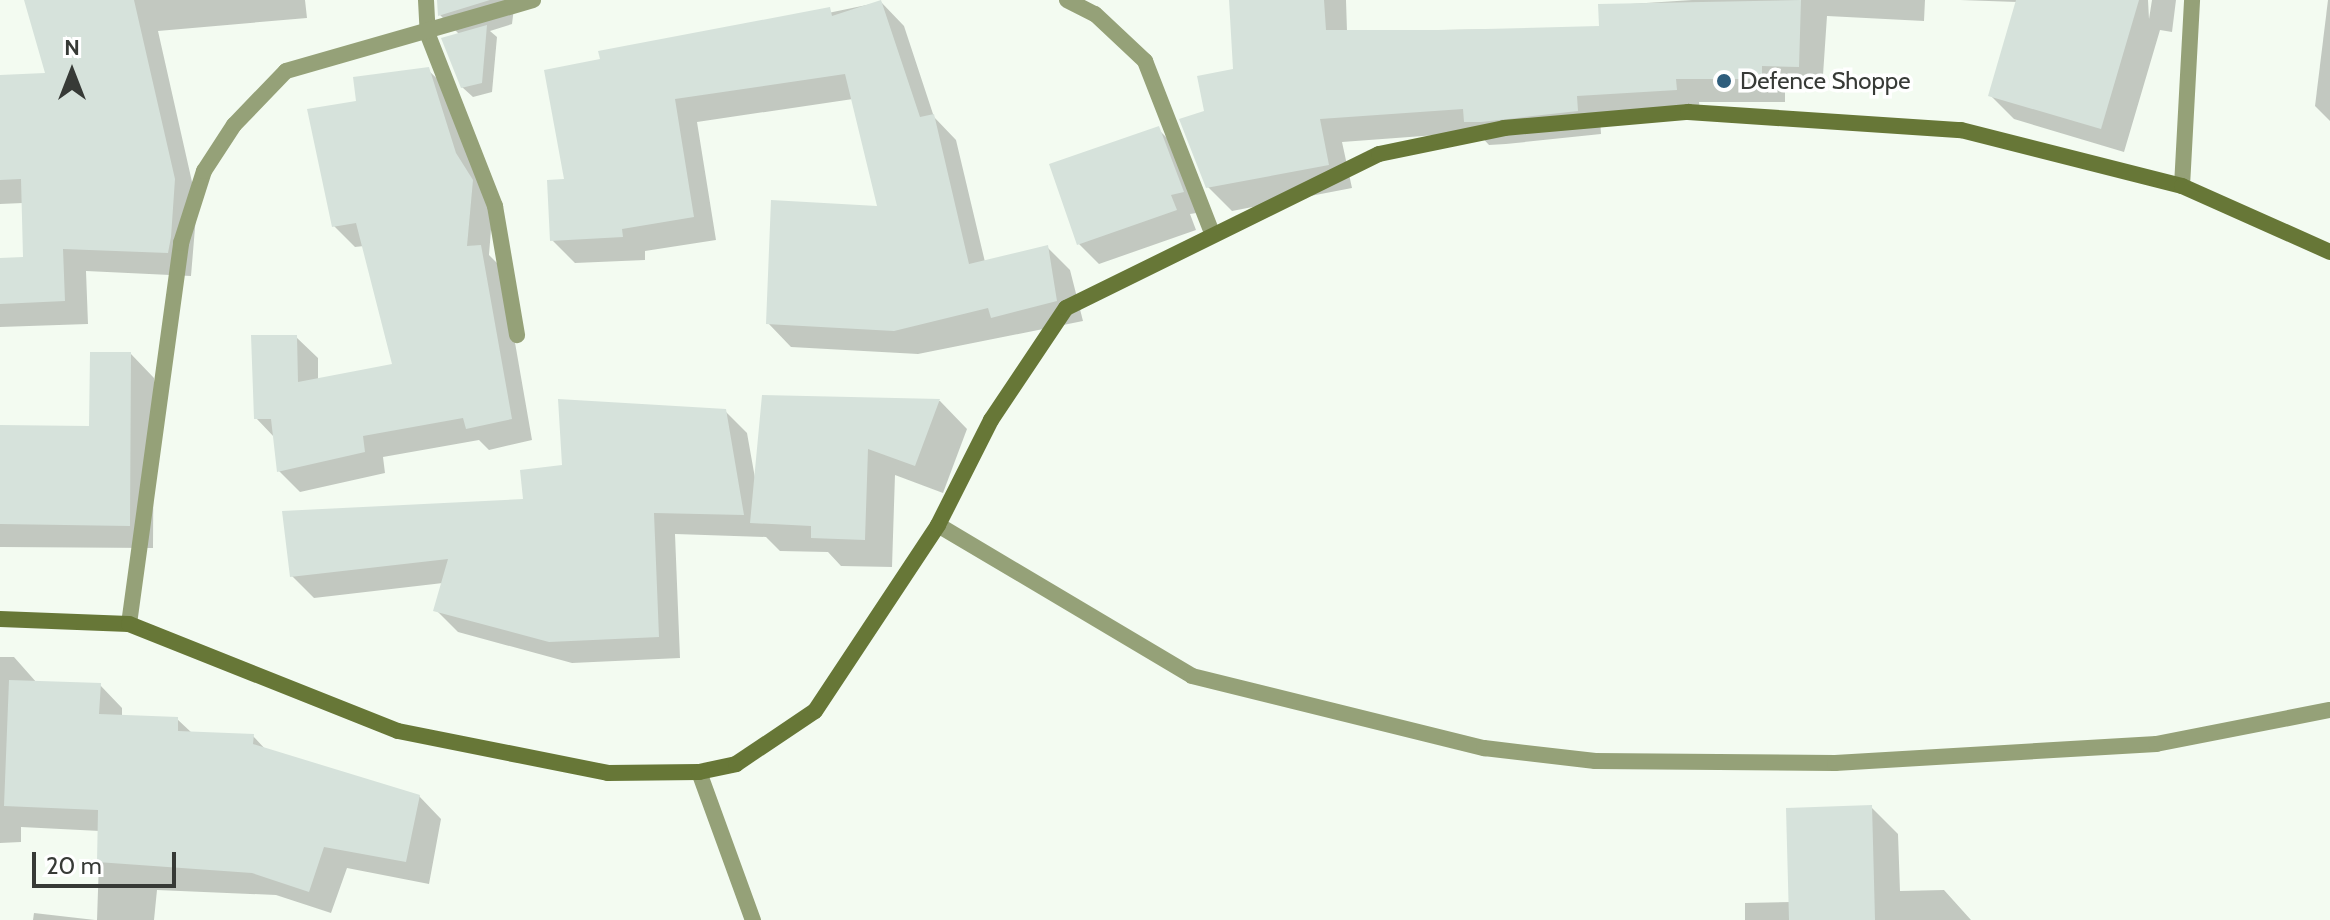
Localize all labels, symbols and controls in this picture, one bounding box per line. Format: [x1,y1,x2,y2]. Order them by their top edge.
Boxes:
north arrow [32,32,112,112]
text: N [64,34,80,61]
place label: Defence Shoppe [1740,67,1911,95]
marker: Defence Shoppe [1715,72,1733,90]
scale bar [36,836,180,886]
text: 20 m [46,851,102,880]

